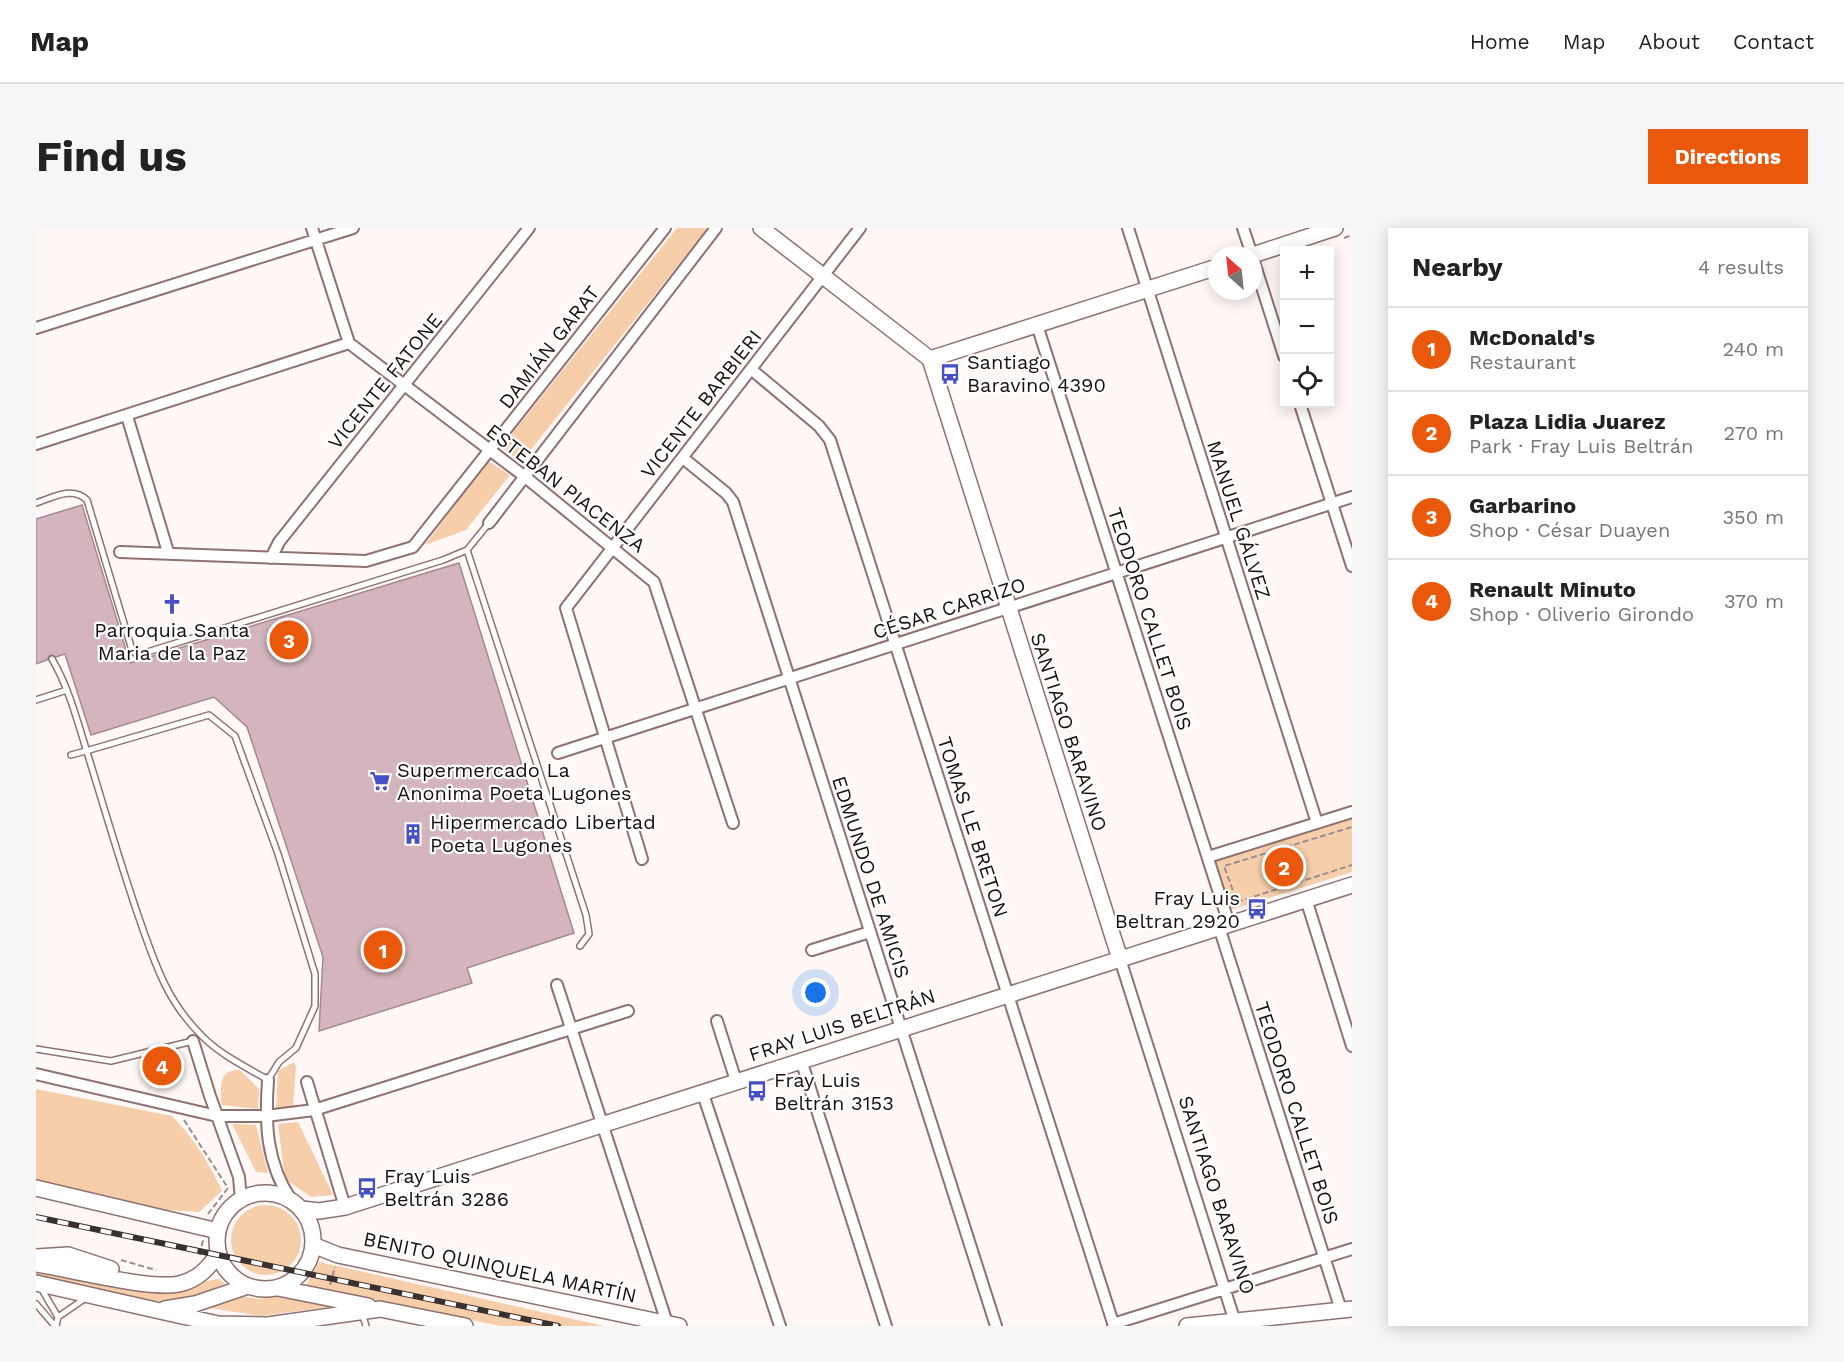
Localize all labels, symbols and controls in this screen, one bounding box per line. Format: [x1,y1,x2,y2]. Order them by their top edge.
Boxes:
text: Map [30,25,89,58]
text: Home [1470,29,1530,54]
text: Map [1563,29,1606,54]
text: About [1639,29,1700,54]
text: Contact [1733,29,1814,54]
button: Directions [1648,129,1808,184]
text: Find us [36,132,187,181]
north arrow [1208,246,1262,300]
map controls [1280,246,1334,408]
button: + [1280,246,1334,300]
text: Nearby [1412,252,1503,282]
text: 4 results [1698,255,1784,279]
street label: DAMIÁN GARAT [494,281,604,413]
button: − [1280,300,1334,354]
street label: VICENTE FATONE [323,308,447,454]
street label: VICENTE BARBIERI [636,325,766,483]
text: McDonald's [1469,325,1595,350]
text: 1 [1427,337,1436,361]
text: 240 m [1722,337,1784,361]
place label: Santiago Baravino 4390 [967,350,1106,397]
text: Restaurant [1469,350,1576,374]
button: locate [1280,354,1334,408]
bus stop icon: Santiago Baravino 4390 [938,362,962,386]
text: Plaza Lidia Juarez [1469,409,1666,434]
street label: ESTEBAN PIACENZA [482,418,650,558]
text: 2 [1426,421,1437,445]
text: 270 m [1724,421,1784,445]
text: Park · Fray Luis Beltrán [1469,434,1693,458]
street label: MANUEL GÁLVEZ [1202,437,1276,603]
text: Garbarino [1469,493,1576,518]
street label: TEODORO CALLET BOIS [1103,505,1197,733]
text: 3 [1426,505,1437,529]
text: 350 m [1722,505,1784,529]
text: Shop · César Duayen [1469,518,1670,542]
street label: CÉSAR CARRIZO [870,572,1028,644]
text: Renault Minuto [1469,577,1636,602]
text: 4 [1425,589,1438,613]
text: 370 m [1724,589,1784,613]
church icon: Parroquia Santa Maria de la Paz [160,592,184,616]
text: Shop · Oliverio Girondo [1469,602,1694,626]
place label: Parroquia Santa Maria de la Paz [94,618,250,665]
pin: 3 [270,618,308,662]
street label: SANTIAGO BARAVINO [1026,630,1112,834]
street label: TOMAS LE BRETON [932,734,1014,920]
place label: Supermercado La Anonima Poeta Lugones [397,758,632,805]
supermarket icon: Supermercado La Anonima Poeta Lugones [368,769,392,793]
street label: EDMUNDO DE AMICIS [827,773,915,981]
place label: Hipermercado Libertad Poeta Lugones [430,810,656,857]
building icon: Hipermercado Libertad Poeta Lugones [401,822,425,846]
pin: 2 [1264,844,1304,890]
place label: Fray Luis Beltran 2920 [1115,886,1240,933]
bus stop icon: Fray Luis Beltran 2920 [1245,897,1269,921]
pin: 1 [364,928,402,972]
your location [801,978,830,1007]
street label: FRAY LUIS BELTRÁN [746,984,938,1066]
street label: TEODORO CALLET BOIS [1250,999,1344,1227]
pin: 4 [142,1044,182,1088]
place label: Fray Luis Beltrán 3153 [774,1068,894,1115]
bus stop icon: Fray Luis Beltrán 3153 [745,1079,769,1103]
street label: SANTIAGO BARAVINO [1174,1093,1260,1297]
place label: Fray Luis Beltrán 3286 [384,1164,509,1211]
bus stop icon: Fray Luis Beltrán 3286 [355,1176,379,1200]
street label: BENITO QUINQUELA MARTÍN [361,1226,639,1308]

